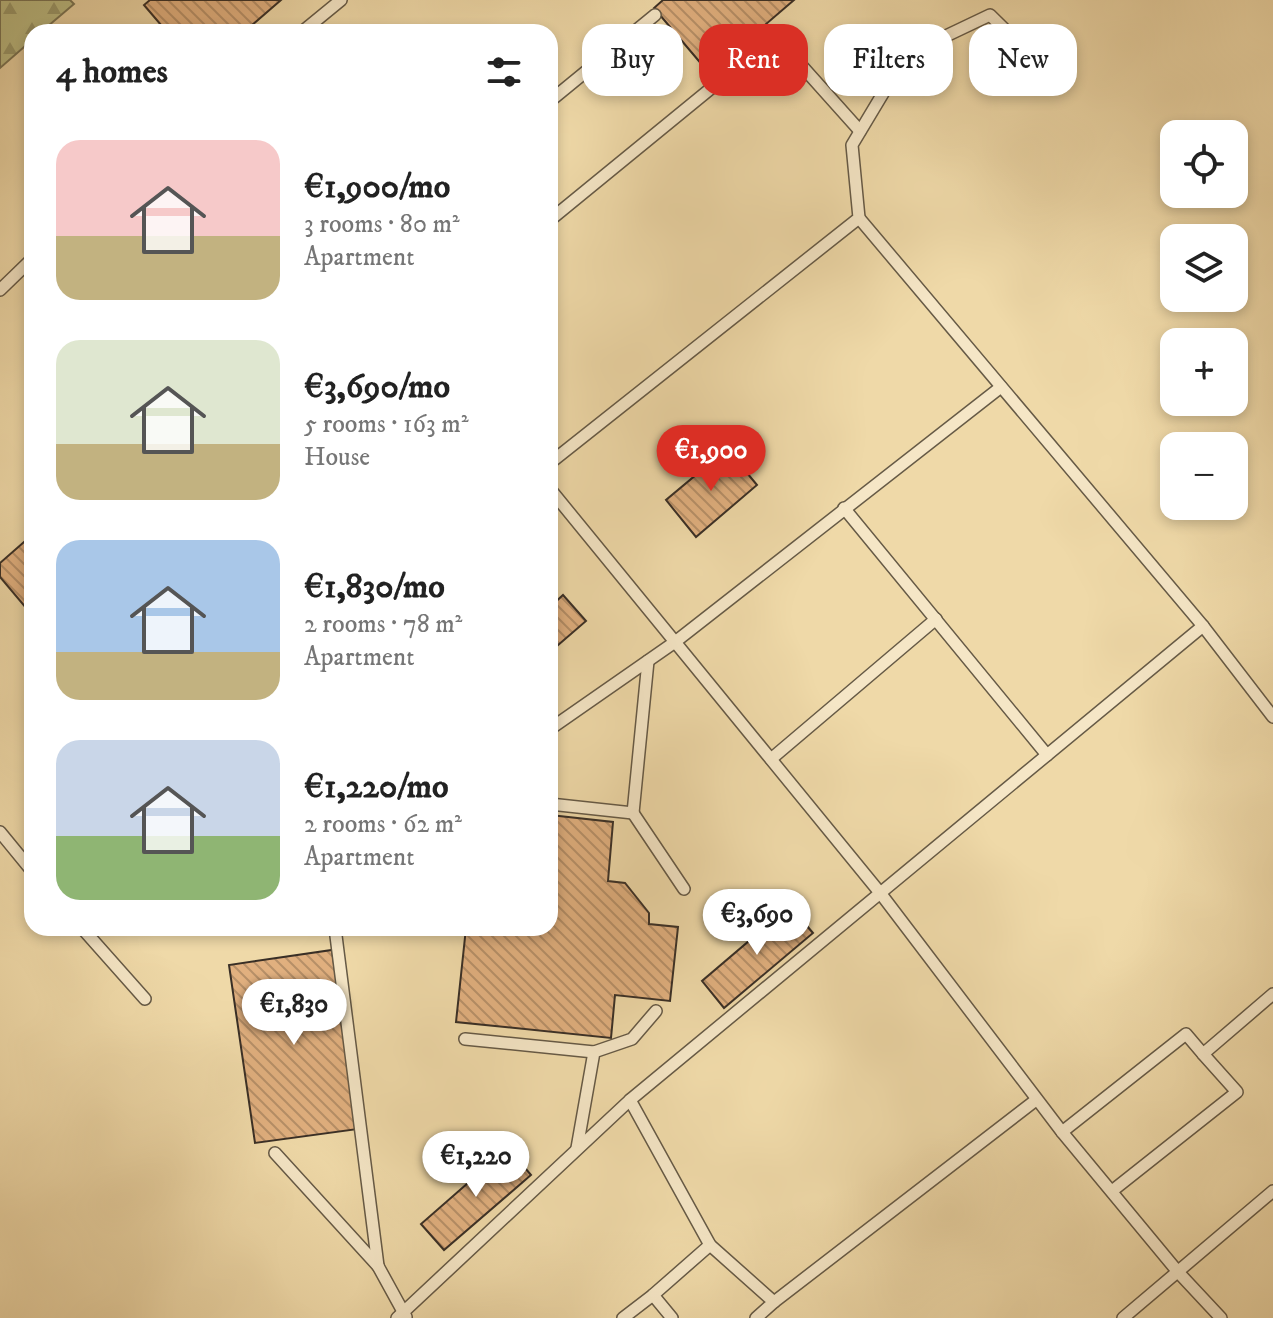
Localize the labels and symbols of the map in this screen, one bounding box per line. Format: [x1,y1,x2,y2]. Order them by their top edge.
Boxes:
pin: €1,900 [646,425,776,493]
pin: €3,690 [692,889,822,957]
pin: €1,830 [229,979,359,1047]
pin: €1,220 [411,1131,541,1199]

